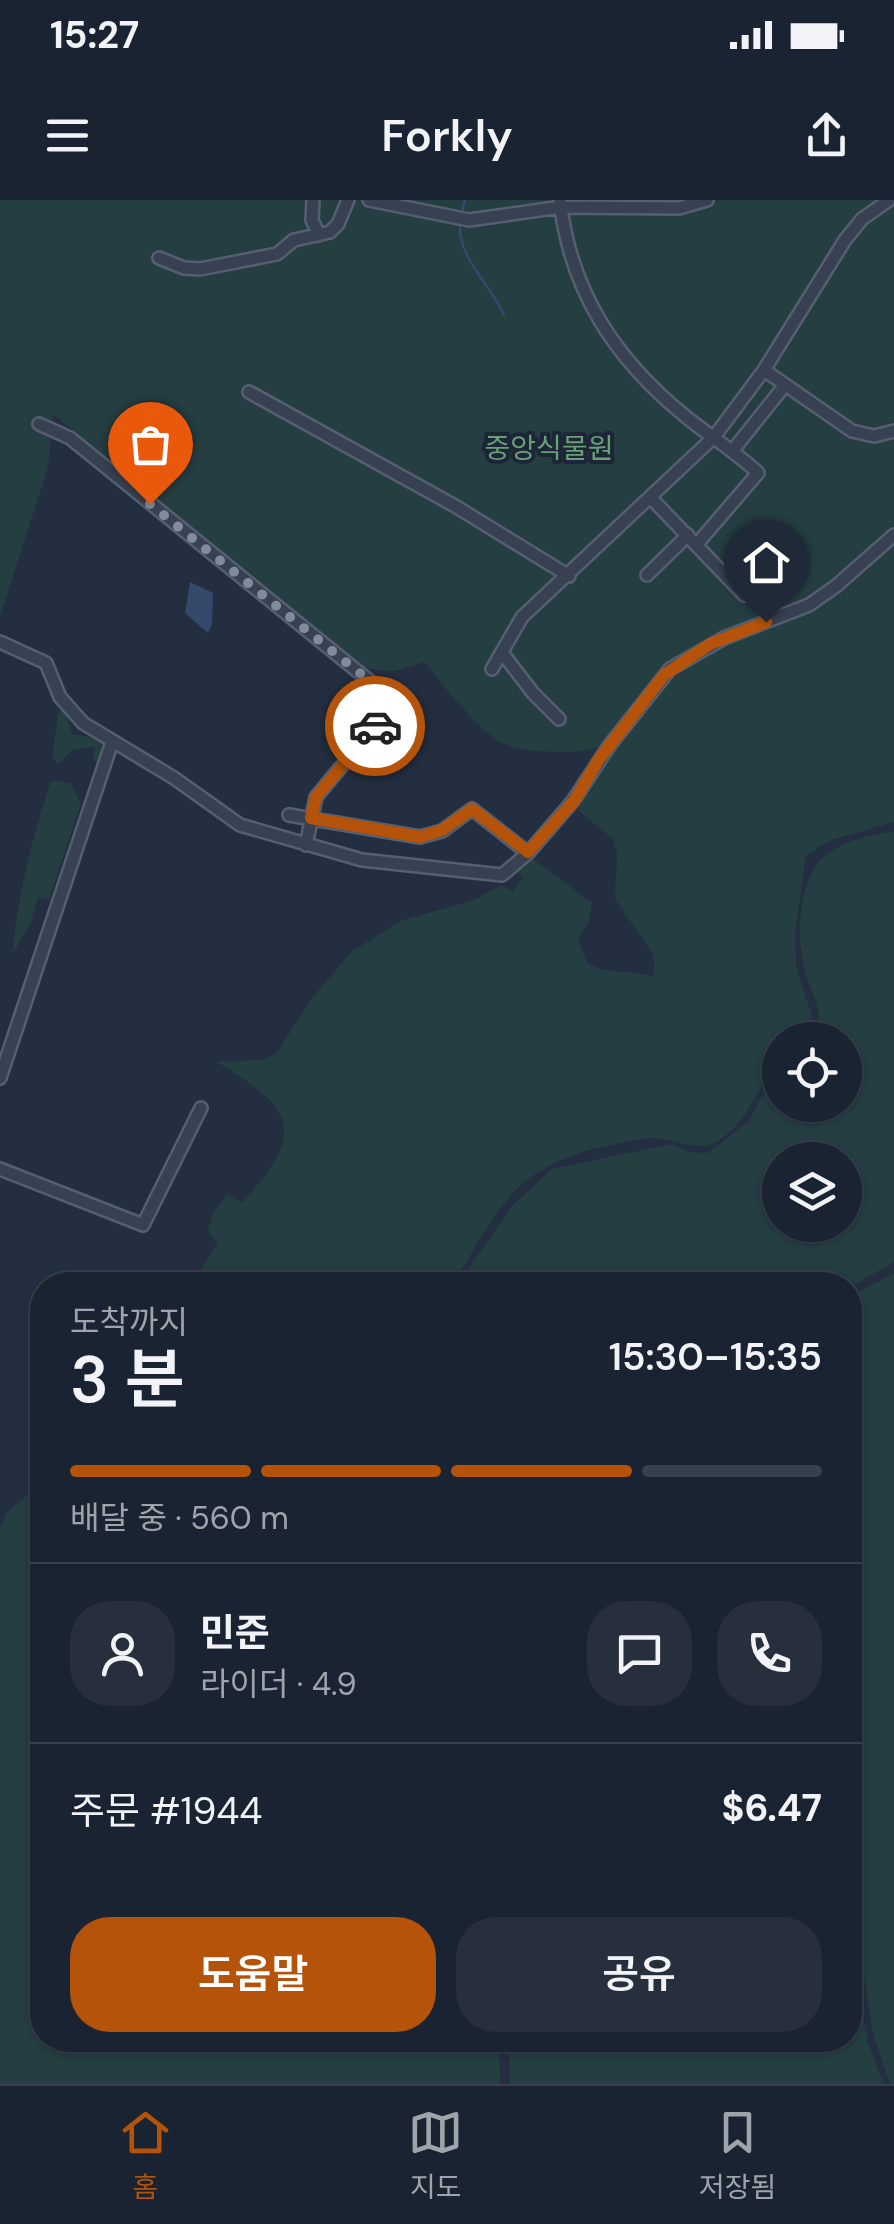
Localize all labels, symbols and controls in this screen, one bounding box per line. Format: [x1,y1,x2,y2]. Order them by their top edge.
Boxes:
text: 15:27 [50,10,139,60]
text: Forkly [381,106,513,165]
icon: menu [40,108,95,163]
icon: share [799,108,854,163]
pin [108,402,193,505]
icon: bag [123,417,178,472]
park label: 중앙식물원 [485,430,613,467]
pin [724,520,809,623]
icon: home [739,535,794,590]
courier [325,676,425,776]
icon: car [348,699,403,754]
map controls [762,1022,862,1242]
button: locate [762,1022,862,1122]
button: layers [762,1142,862,1242]
text: 도착까지 [70,1301,188,1343]
text: 15:30–15:35 [609,1332,822,1382]
text: 3 분 [70,1338,185,1422]
text: 배달 중 · 560 m [70,1497,289,1539]
button: person [70,1601,175,1706]
button: chat [587,1601,692,1706]
button: phone [717,1601,822,1706]
text: 민준 [200,1608,270,1658]
text: 라이더 · 4.9 [200,1663,357,1705]
text: $6.47 [722,1783,822,1833]
text: 주문 #1944 [70,1786,262,1836]
button: 도움말 [70,1917,436,2032]
button: 공유 [456,1917,822,2032]
tab: 홈 [118,2105,173,2206]
tab: 지도 [408,2105,463,2206]
tab: 저장됨 [699,2105,776,2206]

